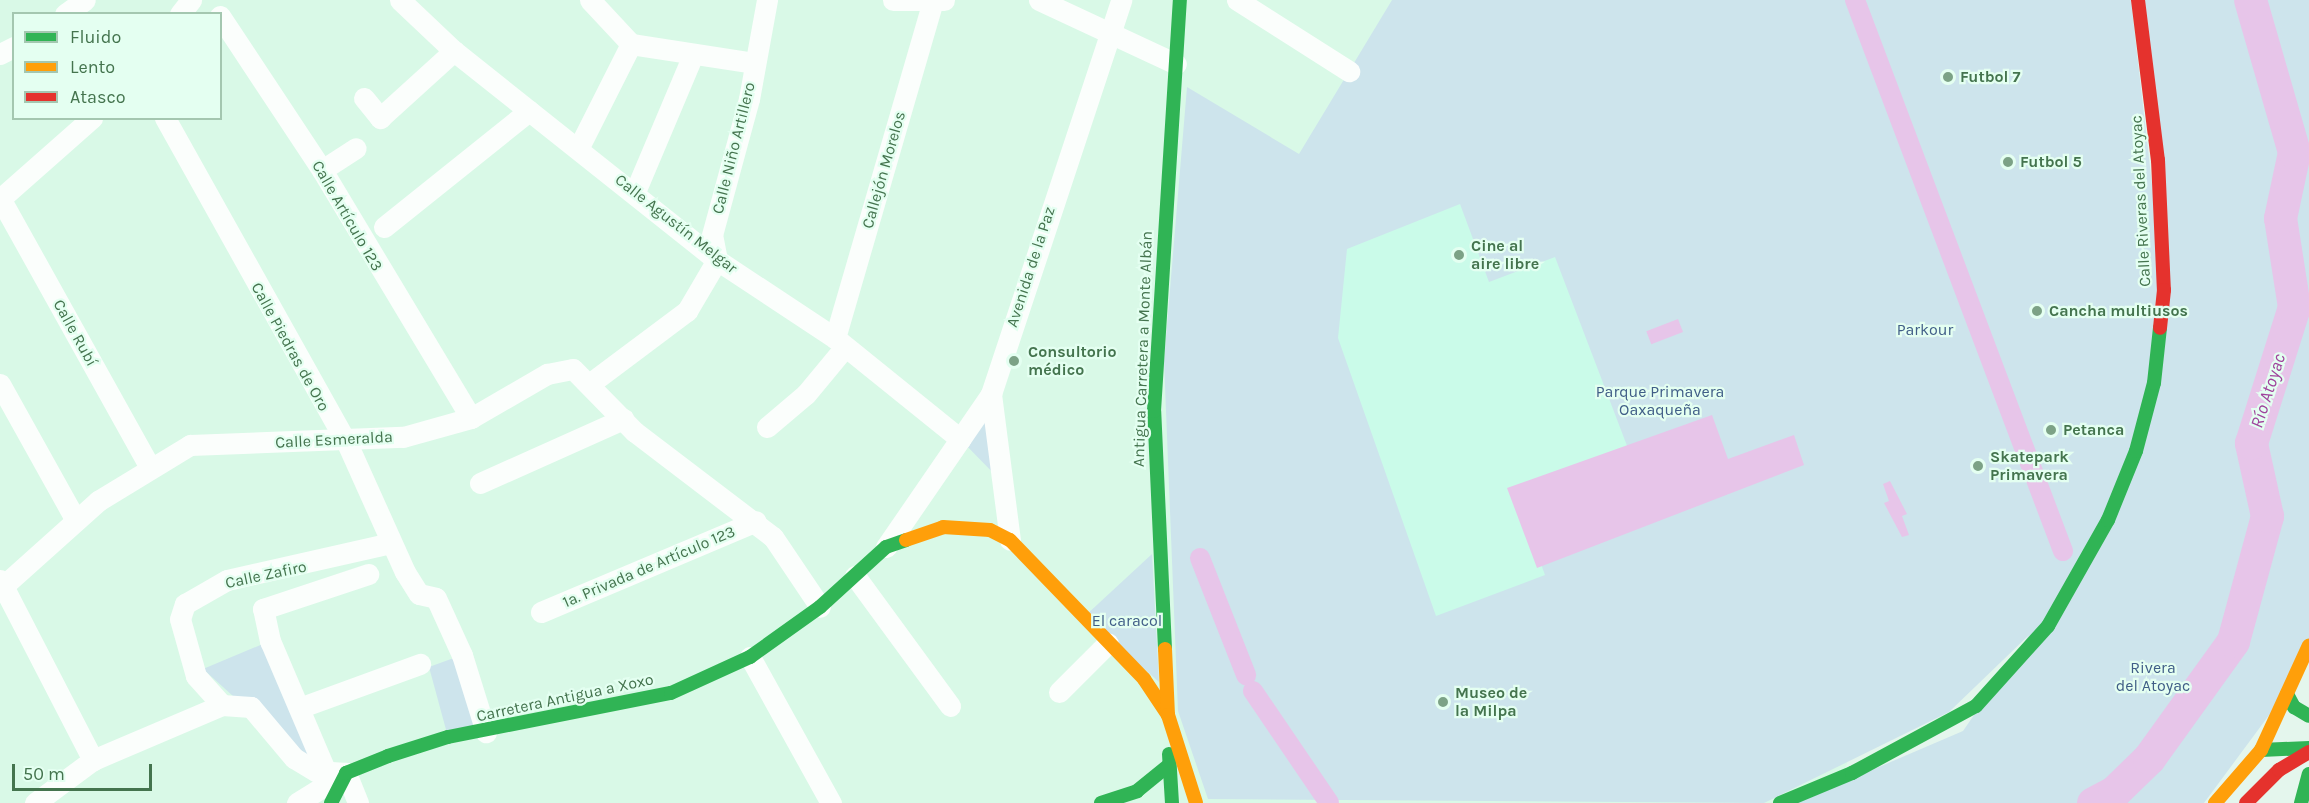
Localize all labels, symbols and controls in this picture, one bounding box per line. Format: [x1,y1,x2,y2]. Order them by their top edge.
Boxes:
legend [12,12,222,120]
text: Fluido [70,26,121,48]
text: Lento [70,56,115,78]
place label: Futbol 7 [1960,67,2020,87]
marker: Futbol 7 [1941,70,1955,84]
street label: Calle Niño Artillero [708,80,760,216]
text: Atasco [70,86,126,108]
street label: Callejón Morelos [858,109,910,231]
street label: Calle Riveras del Atoyac [2127,115,2155,287]
place label: Futbol 5 [2020,152,2082,172]
marker: Futbol 5 [2001,155,2015,169]
street label: Calle Artículo 123 [308,157,386,275]
street label: Calle Agustín Melgar [611,170,741,278]
street label: Avenida de la Paz [1002,204,1060,330]
street label: Antigua Carretera a Monte Albán [1129,231,1157,467]
place label: Cine al aire libre [1471,236,1539,274]
marker: Cine al aire libre [1452,248,1466,262]
street label: Calle Piedras de Oro [247,279,333,415]
street label: Calle Rubí [49,296,101,370]
place label: Cancha multiusos [2049,301,2188,321]
marker: Cancha multiusos [2030,304,2044,318]
park label: Parkour [1897,320,1953,340]
place label: Consultorio médico [1028,342,1116,380]
water label: Río Atoyac [2246,351,2290,431]
marker: Consultorio médico [1005,352,1023,370]
park label: Parque Primavera Oaxaqueña [1596,382,1724,420]
place label: Petanca [2063,420,2124,440]
marker: Petanca [2044,423,2058,437]
street label: Calle Esmeralda [275,427,393,453]
place label: Skatepark Primavera [1990,447,2069,485]
marker: Skatepark Primavera [1971,459,1985,473]
street label: 1a. Privada de Artículo 123 [560,522,738,612]
street label: Calle Zafiro [224,557,308,593]
park label: El caracol [1092,611,1162,631]
park label: Rivera del Atoyac [2116,658,2190,696]
street label: Carretera Antigua a Xoxo [475,670,655,726]
place label: Museo de la Milpa [1455,683,1527,721]
marker: Museo de la Milpa [1436,695,1450,709]
scale bar [15,752,154,790]
text: 50 m [23,763,65,785]

